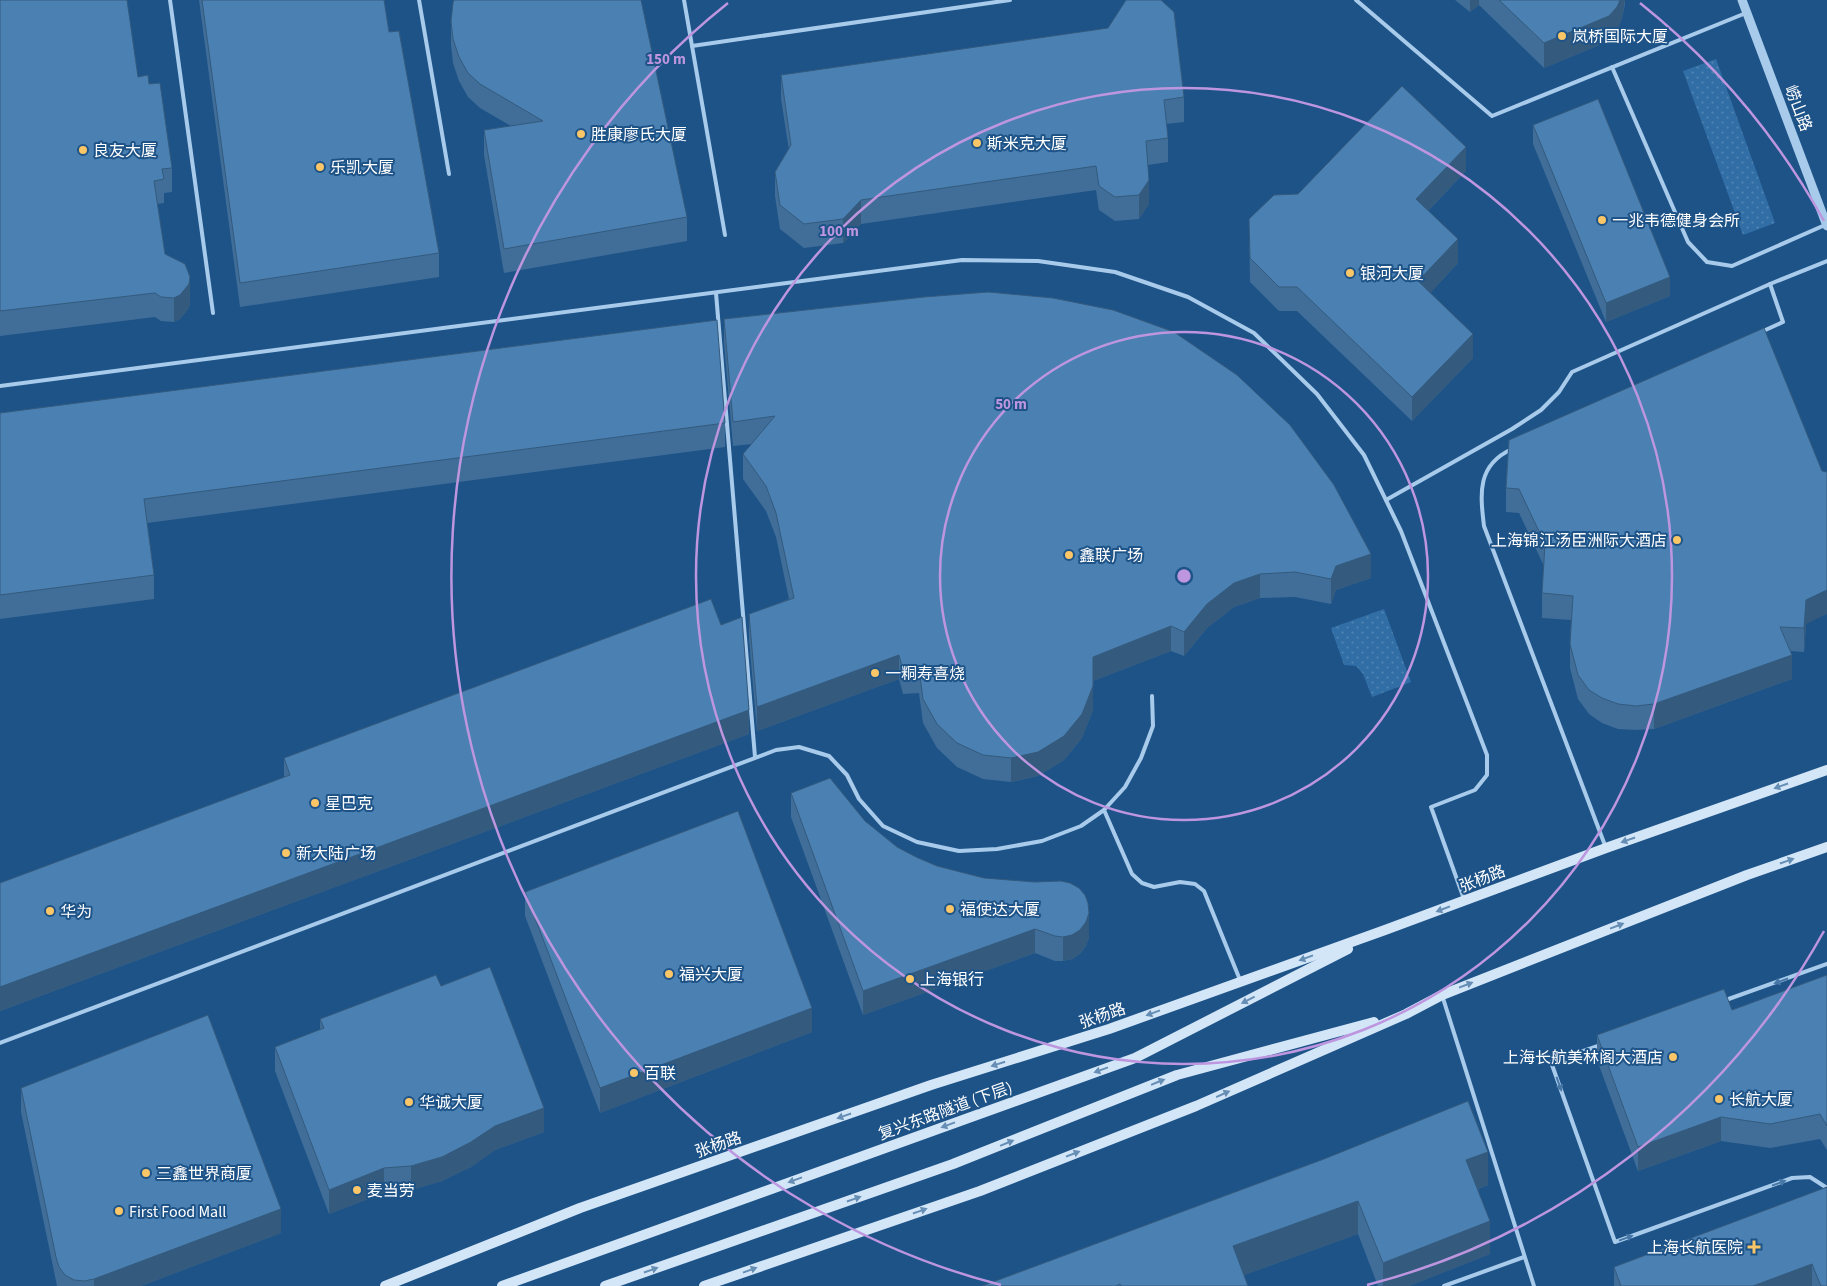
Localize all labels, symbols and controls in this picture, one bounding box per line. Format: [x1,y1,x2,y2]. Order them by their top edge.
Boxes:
place label: 岚桥国际大厦 [1572,26,1668,48]
marker: 岚桥国际大厦 [1556,30,1568,42]
text: 150 m [646,49,686,70]
street label: 崂山路 [1779,82,1817,135]
place label: 胜康廖氏大厦 [591,124,687,146]
marker: 胜康廖氏大厦 [575,128,587,140]
place label: 斯米克大厦 [987,133,1067,155]
marker: 斯米克大厦 [971,137,983,149]
place label: 良友大厦 [93,140,157,162]
marker: 良友大厦 [77,144,89,156]
place label: 乐凯大厦 [330,157,394,179]
marker: 乐凯大厦 [314,161,326,173]
place label: 一兆韦德健身会所 [1612,210,1740,232]
marker: 一兆韦德健身会所 [1596,214,1608,226]
text: 100 m [819,221,859,242]
place label: 银河大厦 [1360,263,1424,285]
marker: 银河大厦 [1344,267,1356,279]
text: 50 m [995,394,1027,415]
place label: 上海锦江汤臣洲际大酒店 [1491,530,1667,552]
marker: 上海锦江汤臣洲际大酒店 [1671,534,1683,546]
place label: 鑫联广场 [1079,545,1143,567]
marker: 鑫联广场 [1063,549,1075,561]
centre of rings [1175,567,1193,585]
place label: 一粡寿喜烧 [885,663,965,685]
marker: 一粡寿喜烧 [869,667,881,679]
one-way arrow [1773,782,1788,790]
place label: 星巴克 [325,793,373,815]
marker: 星巴克 [309,797,321,809]
one-way arrow [1620,837,1635,844]
place label: 新大陆广场 [296,843,376,865]
marker: 新大陆广场 [280,847,292,859]
one-way arrow [1780,857,1795,865]
street label: 张杨路 [1456,860,1509,898]
place label: 福使达大厦 [960,899,1040,921]
place label: 华为 [60,901,92,923]
marker: 福使达大厦 [944,903,956,915]
marker: 华为 [44,905,56,917]
one-way arrow [1435,905,1450,913]
one-way arrow [1610,922,1625,930]
one-way arrow [1298,955,1313,963]
place label: 福兴大厦 [679,964,743,986]
marker: 福兴大厦 [663,968,675,980]
place label: 上海银行 [920,969,984,991]
marker: 上海银行 [904,973,916,985]
one-way arrow [1773,977,1788,985]
one-way arrow [1459,981,1473,989]
one-way arrow [1240,996,1255,1004]
street label: 张杨路 [1076,998,1129,1034]
one-way arrow [1145,1010,1160,1017]
place label: 上海长航美林阁大酒店 [1503,1047,1663,1069]
marker: 上海长航美林阁大酒店 [1667,1051,1679,1063]
one-way arrow [991,1060,1006,1068]
place label: 百联 [644,1063,676,1085]
one-way arrow [1093,1066,1108,1074]
marker: 百联 [628,1067,640,1079]
street label: 复兴东路隧道 (下层) [875,1077,1015,1145]
one-way arrow [1556,1077,1563,1092]
one-way arrow [1151,1078,1165,1086]
one-way arrow [1216,1089,1230,1097]
place label: 长航大厦 [1729,1089,1793,1111]
place label: 华诚大厦 [419,1092,483,1114]
marker: 长航大厦 [1713,1093,1725,1105]
marker: 华诚大厦 [403,1096,415,1108]
one-way arrow [837,1112,852,1120]
one-way arrow [940,1121,955,1129]
street label: 张杨路 [692,1127,745,1163]
one-way arrow [1000,1138,1014,1146]
one-way arrow [1065,1150,1080,1158]
place label: 三鑫世界商厦 [156,1163,252,1185]
marker: 三鑫世界商厦 [140,1167,152,1179]
one-way arrow [788,1177,803,1184]
one-way arrow [1772,1179,1787,1187]
place label: 麦当劳 [367,1180,415,1202]
marker: 麦当劳 [351,1184,363,1196]
one-way arrow [847,1195,862,1203]
place label: First Food Mall [129,1201,226,1223]
marker: First Food Mall [113,1205,125,1217]
one-way arrow [913,1207,928,1214]
one-way arrow [1619,1234,1634,1241]
place label: 上海长航医院 [1647,1237,1743,1259]
marker: 上海长航医院 [1747,1240,1761,1254]
one-way arrow [743,1265,758,1273]
one-way arrow [644,1266,659,1273]

